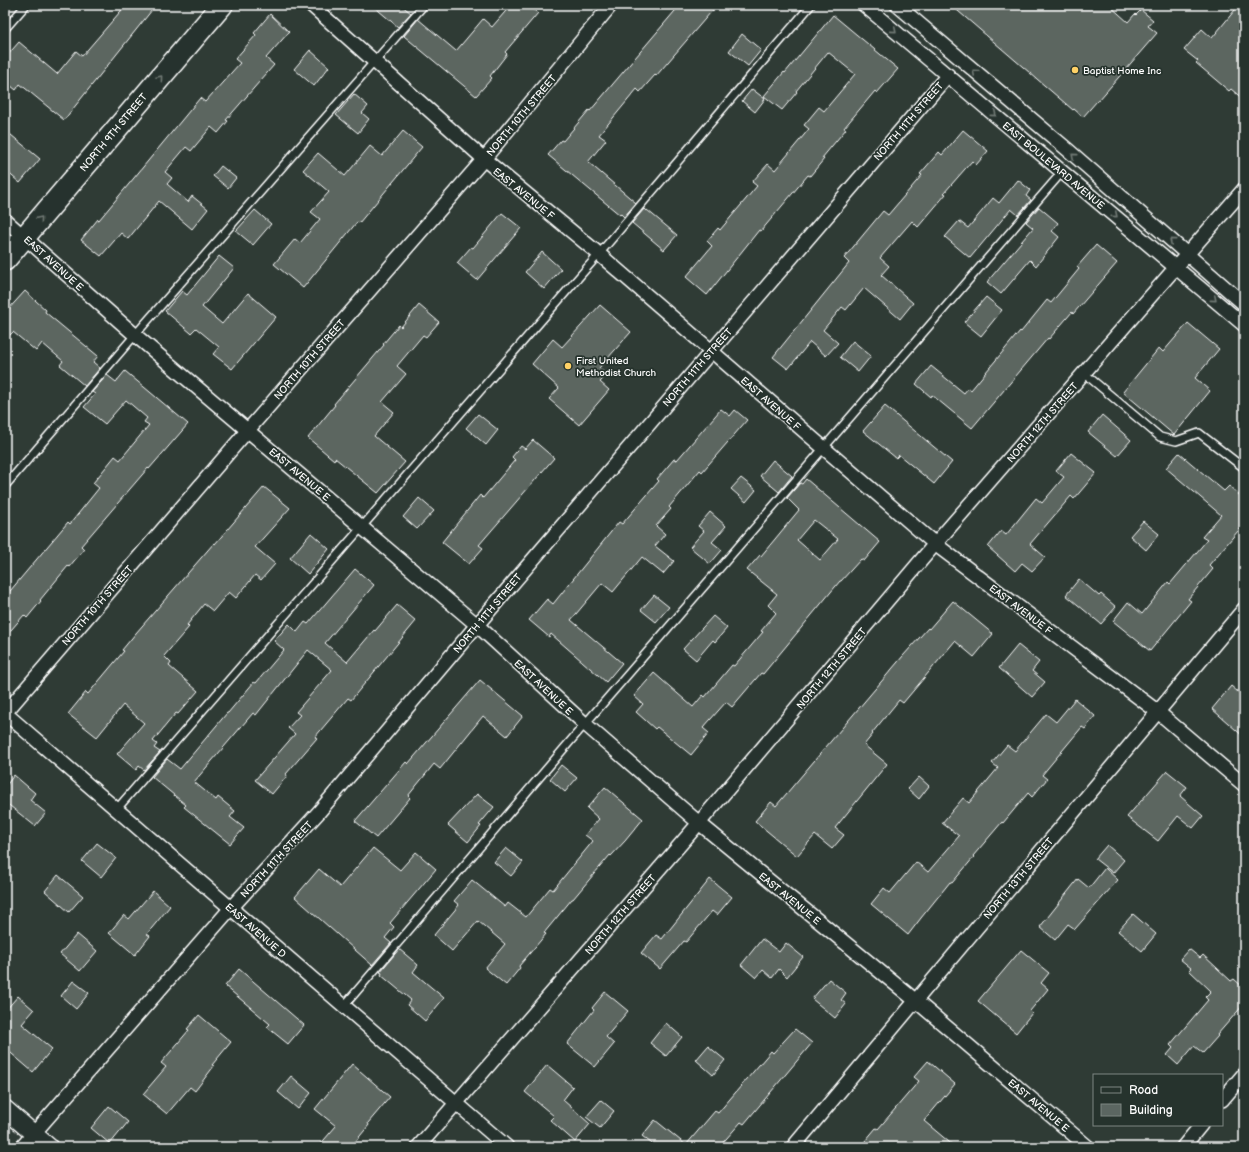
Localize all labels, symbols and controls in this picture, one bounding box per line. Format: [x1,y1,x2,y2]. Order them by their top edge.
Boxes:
one-way arrow [890,26,897,33]
marker: Baptist Home Inc [1070,65,1080,75]
place label: Baptist Home Inc [1083,65,1161,77]
one-way arrow [973,70,980,77]
street label: NORTH 10TH STREET [484,73,559,159]
one-way arrow [155,75,162,82]
street label: NORTH 11TH STREET [871,80,946,163]
street label: NORTH 9TH STREET [78,91,150,174]
one-way arrow [989,109,997,116]
street label: EAST BOULEVARD AVENUE [1000,120,1107,212]
one-way arrow [1072,154,1079,161]
street label: EAST AVENUE F [490,165,556,222]
one-way arrow [1110,211,1117,218]
one-way arrow [35,217,42,224]
street label: EAST AVENUE E [21,234,86,294]
one-way arrow [1170,239,1177,246]
one-way arrow [1209,295,1217,302]
street label: NORTH 10TH STREET [272,317,348,402]
street label: NORTH 11TH STREET [660,326,735,409]
place label: First United Methodist Church [576,355,657,379]
marker: First United Methodist Church [563,361,573,371]
street label: EAST AVENUE F [738,374,803,433]
street label: NORTH 12TH STREET [1005,380,1081,465]
street label: EAST AVENUE E [266,446,333,504]
street label: NORTH 10TH STREET [60,563,136,648]
street label: NORTH 11TH STREET [451,571,525,656]
street label: EAST AVENUE F [987,582,1054,637]
street label: NORTH 12TH STREET [794,626,869,712]
street label: EAST AVENUE E [511,657,576,718]
street label: NORTH 11TH STREET [238,819,315,900]
street label: NORTH 13TH STREET [981,836,1056,922]
street label: EAST AVENUE E [756,870,823,928]
street label: NORTH 12TH STREET [583,872,659,957]
street label: EAST AVENUE D [222,901,288,960]
legend [1093,1074,1223,1126]
street label: EAST AVENUE E [1005,1077,1072,1135]
text: Road [1129,1083,1158,1098]
text: Building [1129,1103,1173,1118]

